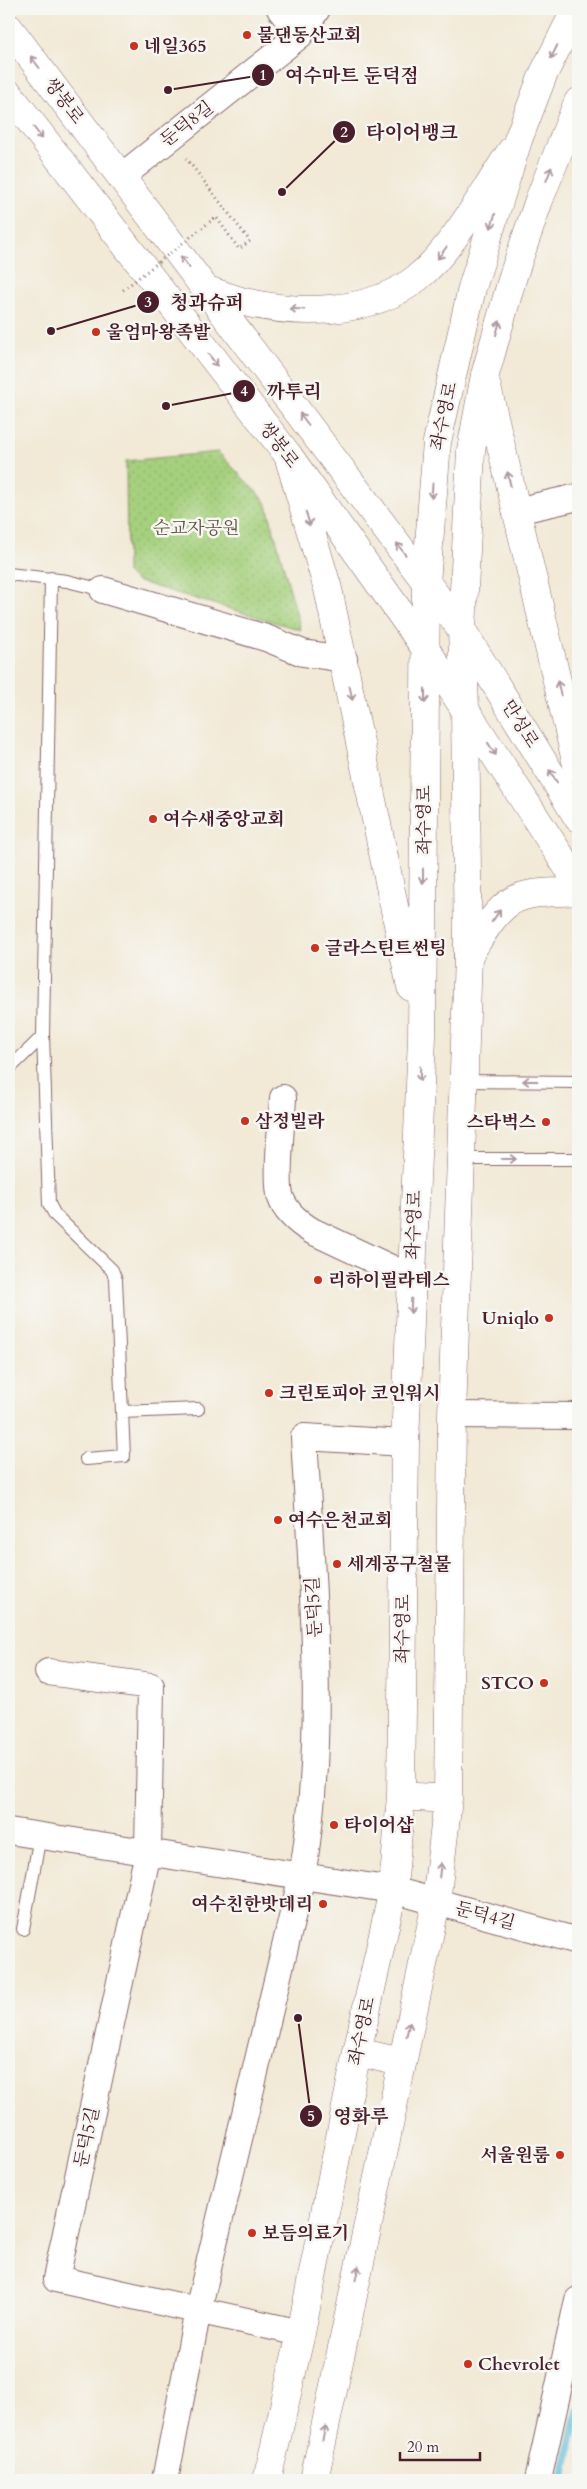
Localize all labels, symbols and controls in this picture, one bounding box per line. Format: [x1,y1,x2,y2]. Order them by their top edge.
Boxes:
place label: 물댄동산교회 [257,23,361,48]
marker: 물댄동산교회 [241,29,253,41]
place label: 네일365 [144,34,206,59]
marker: 네일365 [128,40,140,52]
one-way arrow [549,44,558,59]
one-way arrow [29,56,40,69]
callout: 여수마트 둔덕점 [250,58,429,92]
text: 여수마트 둔덕점 [285,63,419,89]
text: 1 [259,65,267,85]
street label: 쌍봉로 [38,73,90,129]
street label: 둔덕8길 [155,95,219,153]
callout: 타이어뱅크 [331,115,468,149]
text: 타이어뱅크 [366,120,459,146]
text: 2 [340,122,348,142]
one-way arrow [33,126,44,139]
one-way arrow [545,167,554,182]
one-way arrow [488,213,497,229]
one-way arrow [437,246,447,260]
one-way arrow [180,255,190,269]
callout: 청과슈퍼 [135,285,253,319]
text: 청과슈퍼 [170,290,244,316]
text: 3 [144,292,152,312]
one-way arrow [289,304,305,313]
place label: 울엄마왕족발 [106,320,211,345]
one-way arrow [494,321,503,337]
marker: 울엄마왕족발 [90,326,102,338]
one-way arrow [208,353,219,366]
callout: 까투리 [232,374,332,408]
text: 까투리 [266,379,322,405]
street label: 좌수영로 [425,379,463,453]
text: 4 [240,381,248,401]
one-way arrow [298,413,309,426]
street label: 쌍봉로 [253,417,305,473]
one-way arrow [504,471,513,487]
one-way arrow [428,482,437,498]
one-way arrow [304,510,314,526]
park label: 순교자공원 [153,516,239,541]
one-way arrow [396,543,407,556]
one-way arrow [554,681,563,697]
one-way arrow [347,685,356,701]
one-way arrow [420,688,430,704]
street label: 만성로 [496,695,544,753]
one-way arrow [487,742,497,756]
one-way arrow [547,770,557,784]
street label: 좌수영로 [412,785,437,855]
place label: 여수새중앙교회 [163,807,285,832]
marker: 여수새중앙교회 [147,813,159,825]
one-way arrow [418,868,428,884]
one-way arrow [491,909,501,923]
place label: 글라스틴트썬팅 [325,936,447,961]
marker: 글라스틴트썬팅 [309,942,321,954]
one-way arrow [416,1066,425,1082]
one-way arrow [522,1076,538,1086]
place label: 삼정빌라 [255,1109,325,1134]
place label: 스타벅스 [466,1110,537,1135]
marker: 삼정빌라 [239,1115,251,1127]
marker: 스타벅스 [540,1116,552,1128]
one-way arrow [500,1154,517,1164]
street label: 좌수영로 [400,1190,428,1260]
place label: 리하이필라테스 [328,1268,450,1293]
marker: 리하이필라테스 [312,1274,324,1286]
one-way arrow [406,1298,415,1314]
place label: Uniqlo [482,1306,539,1331]
marker: Uniqlo [543,1312,555,1324]
place label: 크린토피아 코인워시 [279,1381,440,1406]
marker: 크린토피아 코인워시 [263,1387,275,1399]
place label: 여수은천교회 [288,1508,392,1533]
marker: 여수은천교회 [272,1514,284,1526]
place label: 세계공구철물 [347,1552,451,1577]
marker: 세계공구철물 [331,1558,343,1570]
street label: 둔덕5길 [300,1576,328,1638]
street label: 좌수영로 [390,1594,416,1664]
place label: STCO [481,1671,534,1696]
marker: STCO [538,1677,550,1689]
place label: 타이어샵 [344,1813,414,1838]
marker: 타이어샵 [328,1819,340,1831]
one-way arrow [435,1862,445,1878]
place label: 여수친한밧데리 [191,1892,313,1917]
street label: 둔덕4길 [452,1896,518,1936]
marker: 여수친한밧데리 [317,1898,329,1910]
street label: 좌수영로 [343,1994,381,2068]
one-way arrow [404,2021,414,2037]
callout: 영화루 [299,2099,399,2133]
street label: 둔덕5길 [68,2104,106,2170]
text: 영화루 [333,2104,389,2130]
text: 5 [307,2106,315,2126]
place label: 서울원룸 [480,2143,551,2168]
marker: 서울원룸 [554,2149,566,2161]
place label: 보듬의료기 [262,2221,349,2246]
marker: 보듬의료기 [246,2227,258,2239]
one-way arrow [353,2266,362,2282]
place label: Chevrolet [478,2352,560,2377]
marker: Chevrolet [462,2358,474,2370]
one-way arrow [319,2425,329,2441]
scale bar [400,2429,480,2461]
text: 20 m [407,2437,439,2457]

